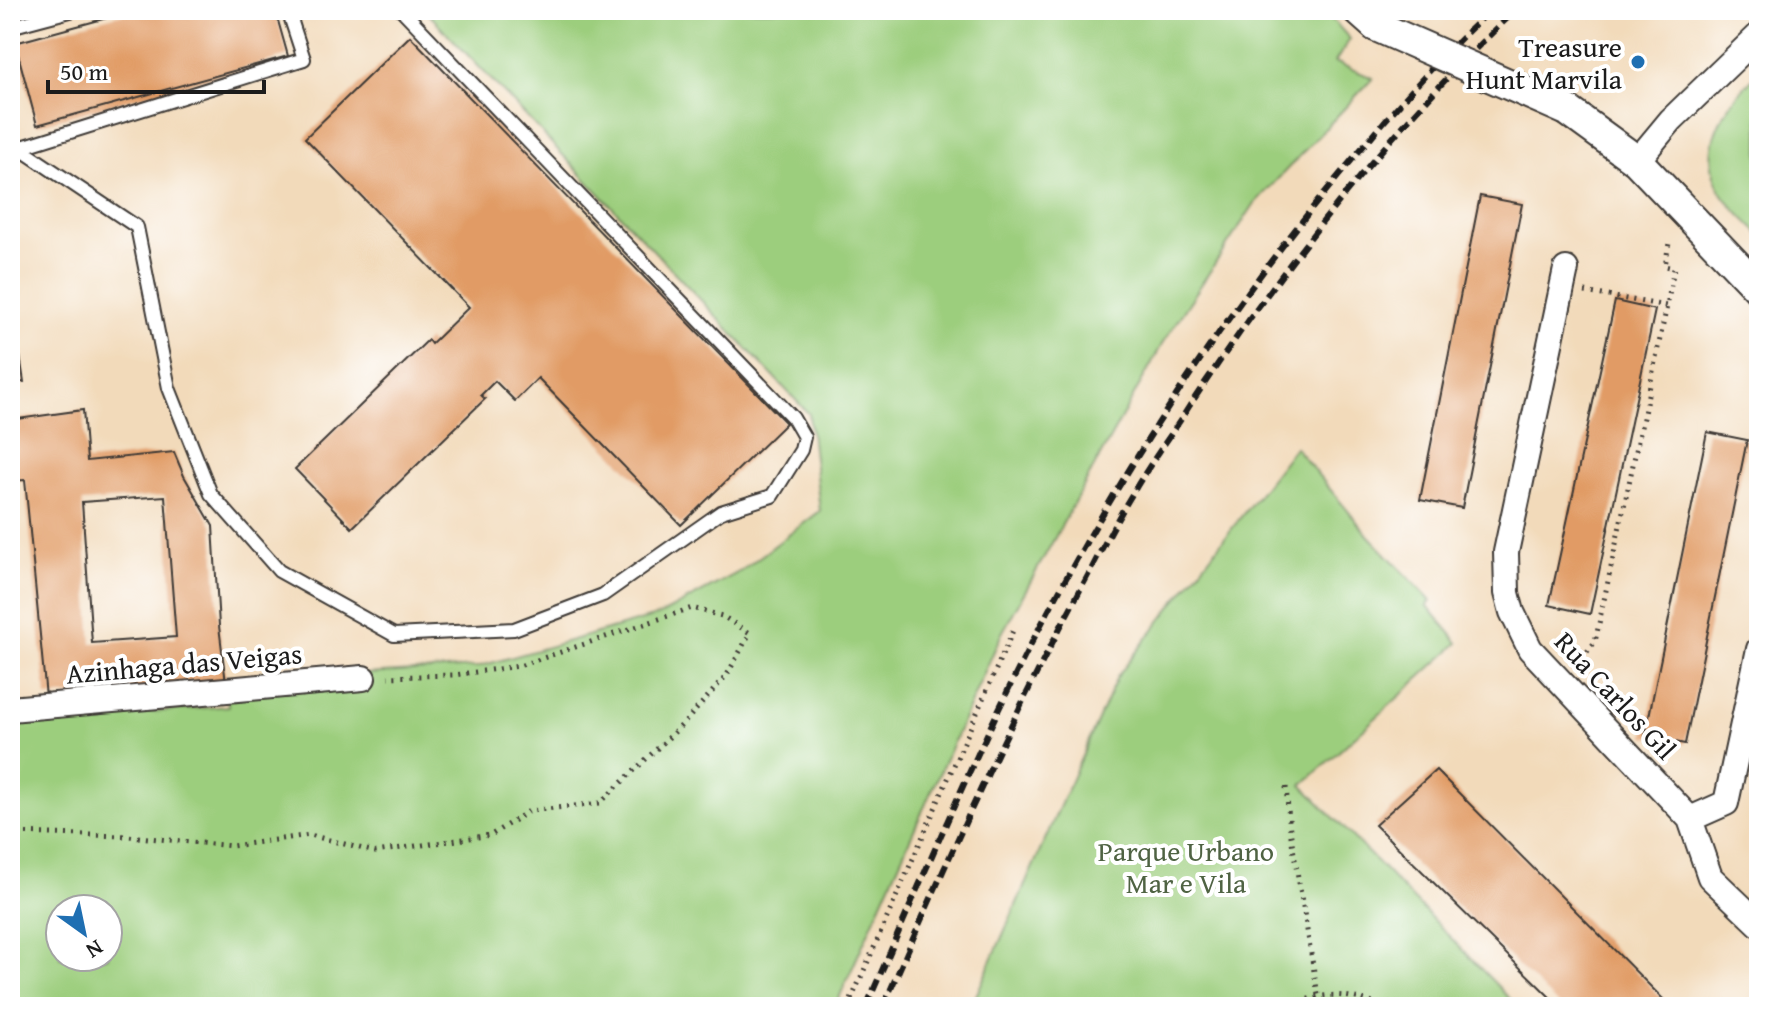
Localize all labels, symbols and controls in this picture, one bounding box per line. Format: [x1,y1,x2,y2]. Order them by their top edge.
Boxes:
place label: Treasure Hunt Marvila [1466,26,1623,99]
scale bar [48,44,264,94]
marker: Treasure Hunt Marvila [1629,53,1647,71]
text: 50 m [60,54,108,89]
street label: Rua Carlos Gil [1546,622,1686,768]
street label: Azinhaga das Veigas [64,632,304,694]
park label: Parque Urbano Mar e Vila [1098,830,1274,903]
north arrow [44,893,124,973]
text: N [80,932,110,967]

